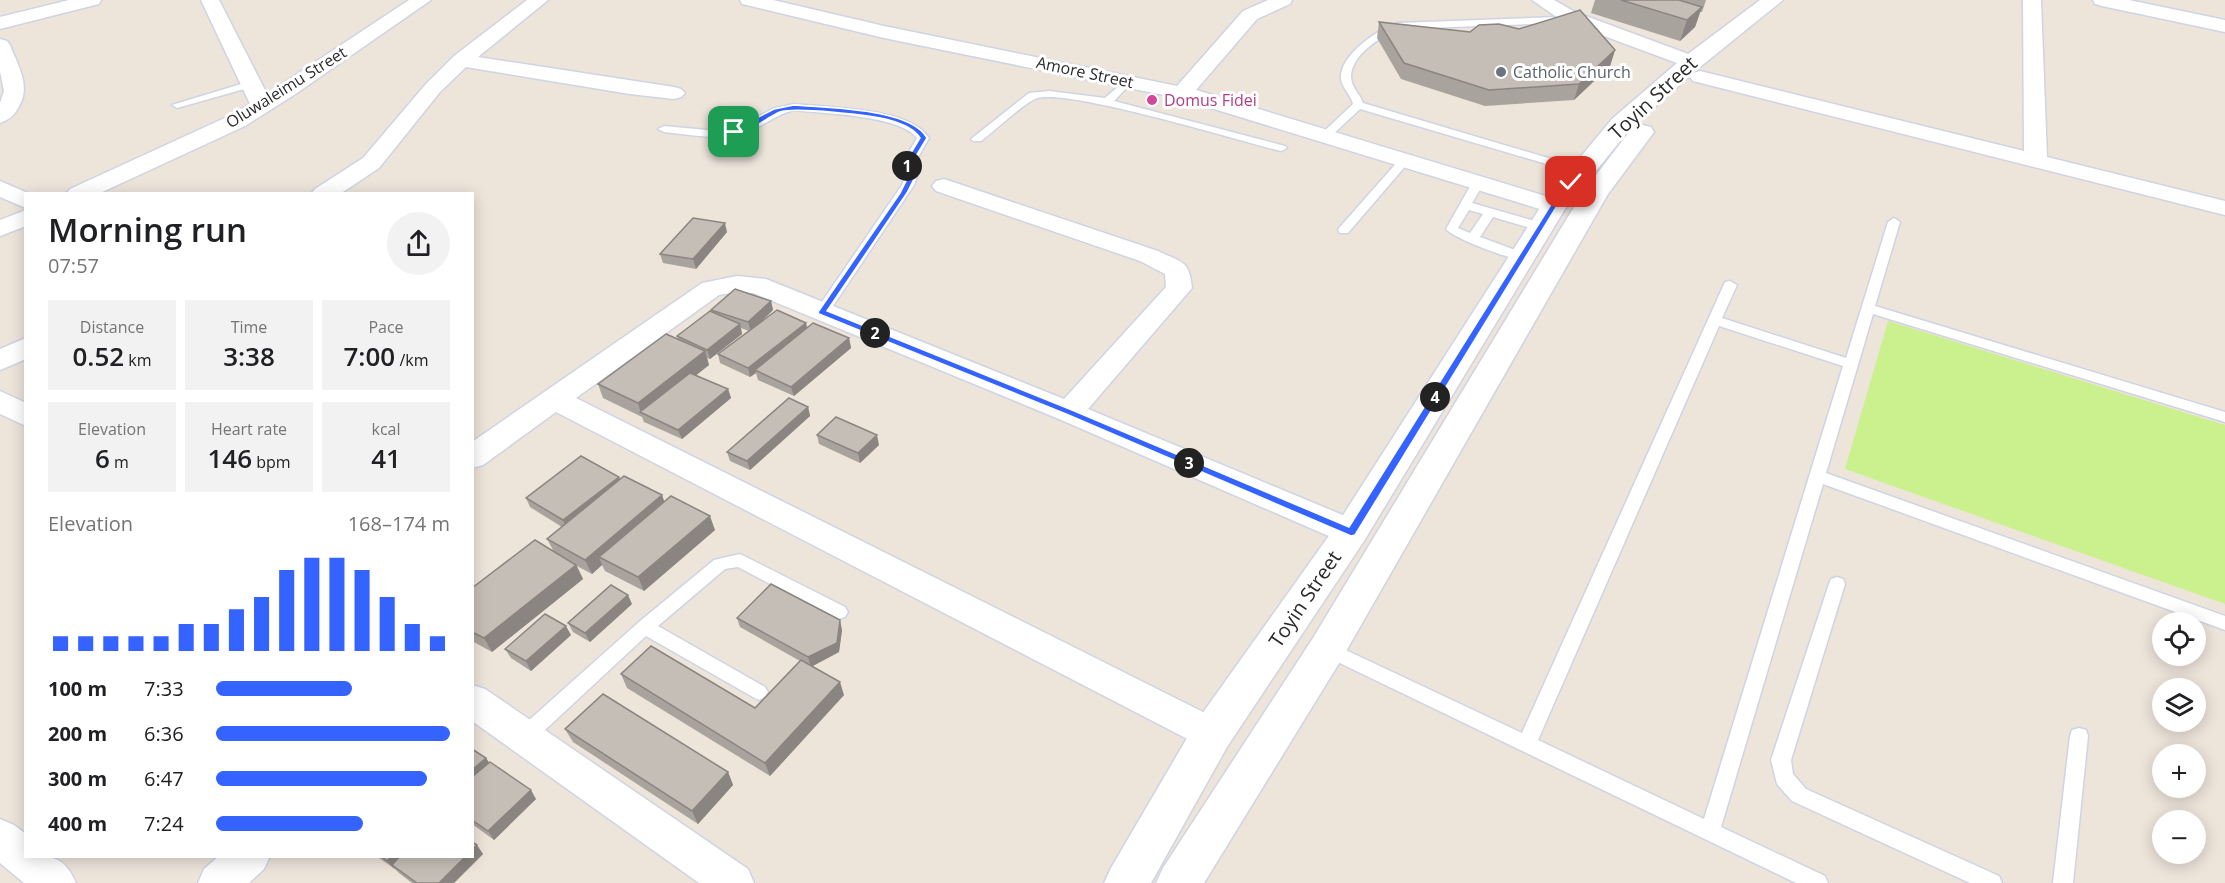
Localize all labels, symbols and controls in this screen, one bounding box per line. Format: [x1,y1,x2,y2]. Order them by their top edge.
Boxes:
street label: Oluwaleimu Street [222,41,351,133]
street label: Toyin Street [1603,50,1703,146]
street label: Amore Street [1034,51,1136,93]
place label: Catholic Church [1513,61,1631,83]
marker: Catholic Church [1494,65,1508,79]
place label: Domus Fidei [1164,89,1257,111]
marker: Domus Fidei [1145,93,1159,107]
pin [708,106,759,157]
icon: arrive [717,115,750,148]
pin: 1 [892,151,922,181]
text: 1 [902,155,912,177]
pin [1545,156,1596,207]
icon: check [1554,165,1587,198]
text: Morning run [48,207,247,252]
button: share [387,212,450,275]
text: 07:57 [48,252,99,279]
text: Distance [80,316,144,338]
text: Time [231,316,267,338]
text: Pace [368,316,404,338]
pin: 2 [860,318,890,348]
text: 2 [870,322,880,344]
text: 0.52 [72,338,124,374]
text: 3:38 [223,338,275,374]
text: 7:00 [344,338,395,374]
text: km [124,349,152,371]
text: /km [395,349,428,371]
pin: 4 [1420,382,1450,412]
text: 4 [1430,386,1440,408]
text: Elevation [78,418,146,440]
text: Heart rate [211,418,287,440]
text: kcal [372,418,401,440]
text: 6 [95,440,110,476]
text: 146 [207,440,252,476]
text: 41 [371,440,401,476]
pin: 3 [1174,448,1204,478]
text: m [110,451,129,473]
text: bpm [252,451,291,473]
text: 3 [1184,452,1194,474]
text: Elevation [48,510,133,537]
text: 168–174 m [348,510,450,537]
street label: Toyin Street [1262,545,1347,652]
map controls [2152,612,2206,864]
button: locate [2152,612,2206,666]
text: 100 m [48,675,107,702]
text: 7:33 [144,675,184,702]
button: layers [2152,678,2206,732]
text: 200 m [48,720,107,747]
text: 6:36 [144,720,184,747]
button: + [2152,744,2206,798]
text: 300 m [48,765,107,792]
text: 6:47 [144,765,184,792]
text: 400 m [48,810,107,837]
text: 7:24 [144,810,184,837]
button: − [2152,810,2206,864]

